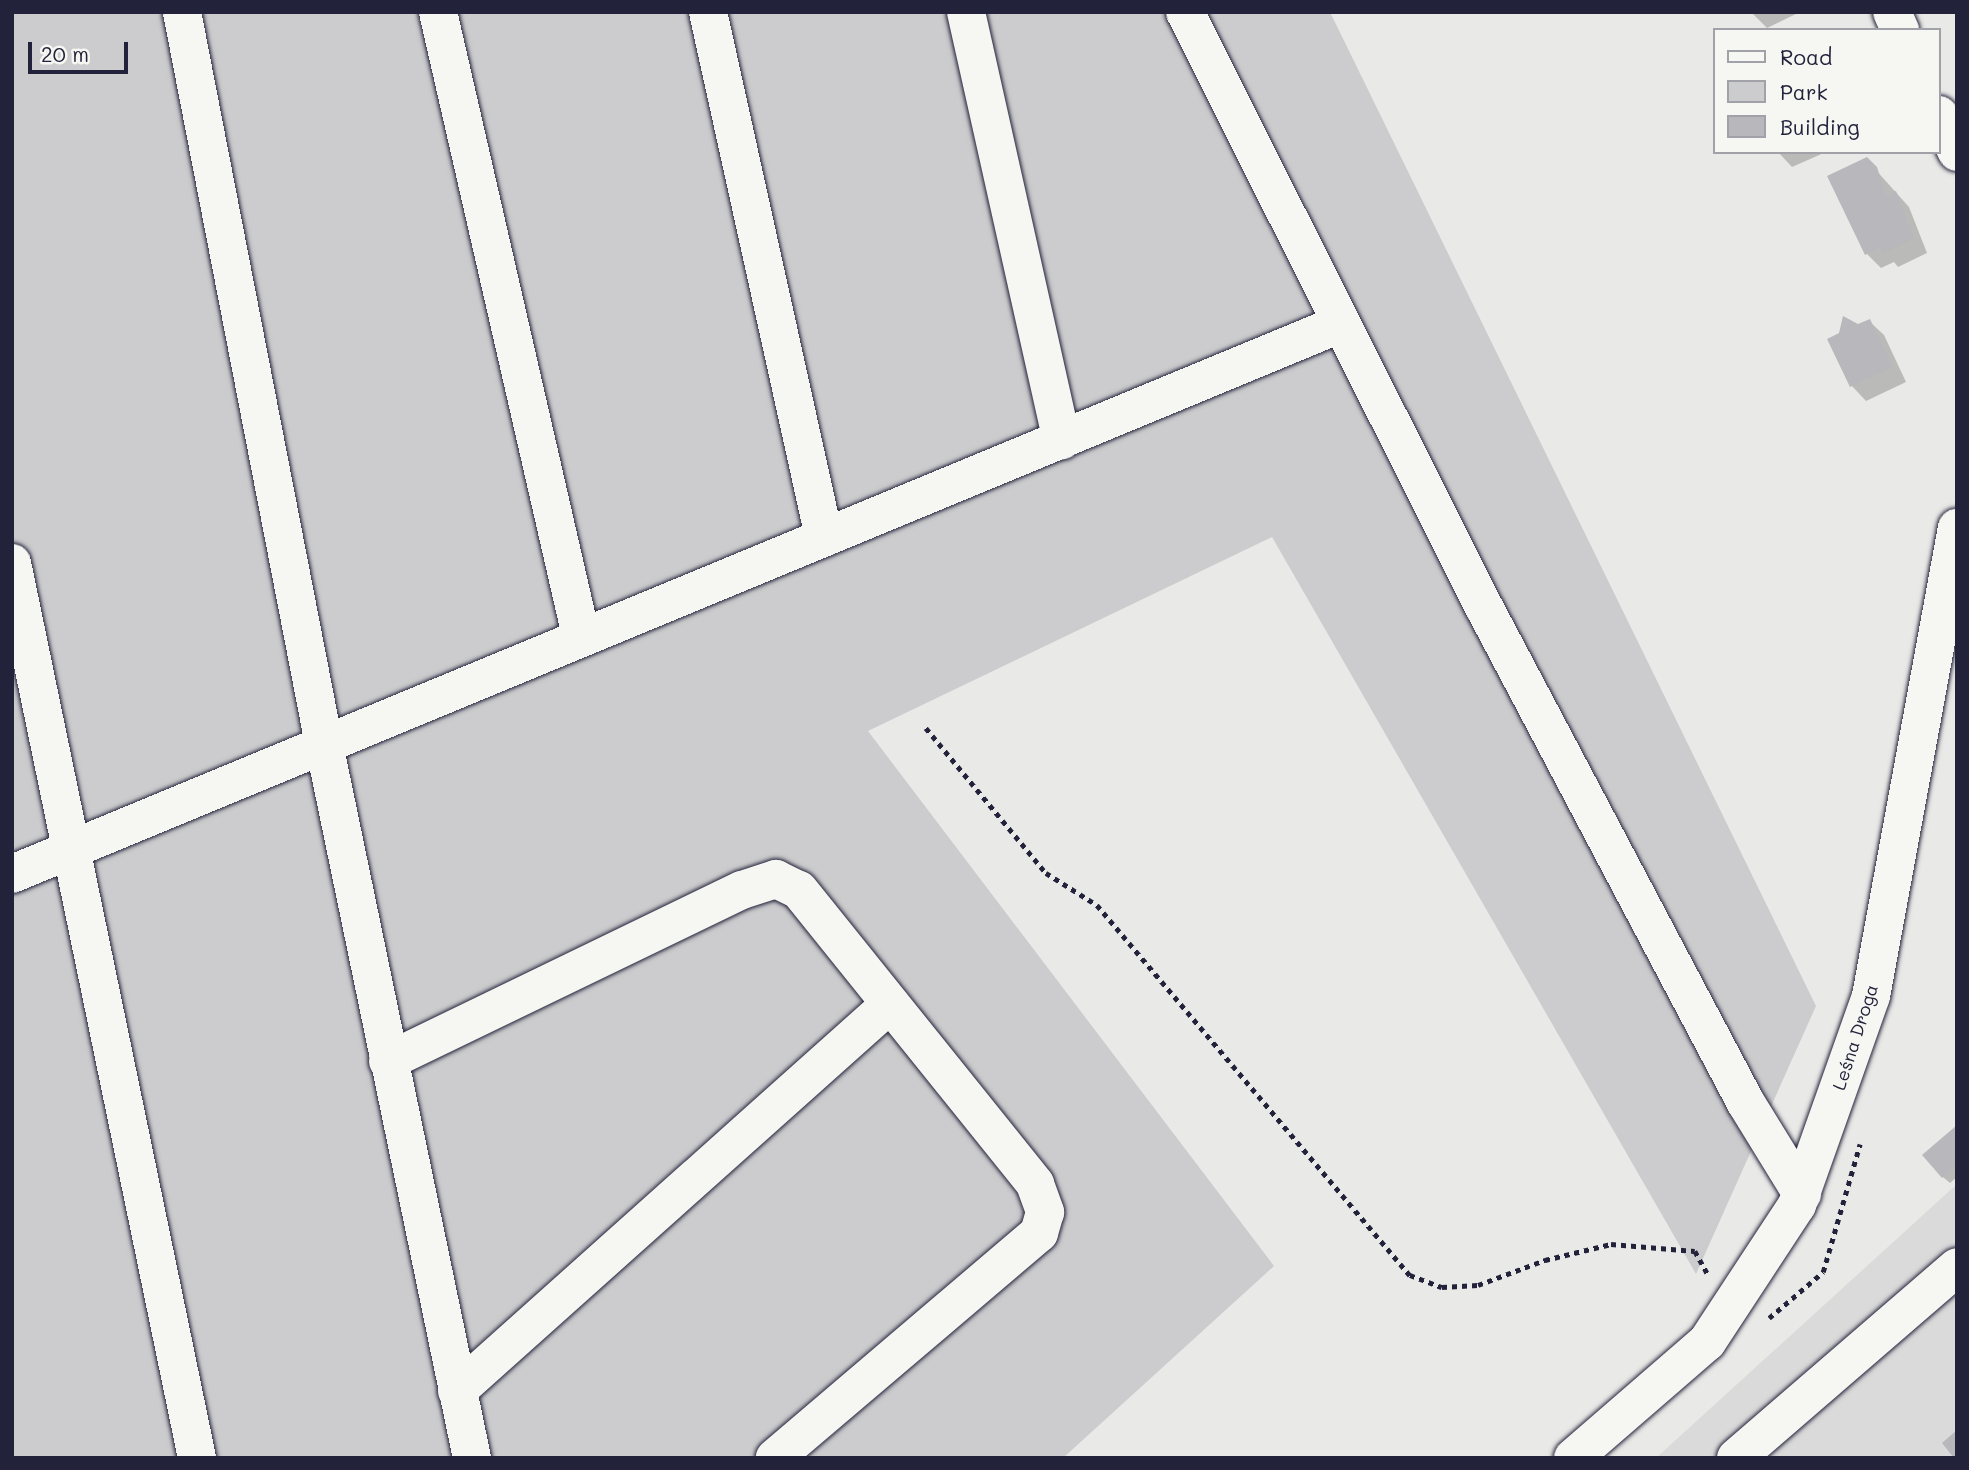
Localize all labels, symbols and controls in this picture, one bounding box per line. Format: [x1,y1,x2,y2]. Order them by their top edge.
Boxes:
scale bar [32,28,131,72]
legend [1714,28,1941,154]
text: 20 m [41,40,89,67]
text: Road [1780,43,1832,70]
text: Park [1780,78,1828,105]
text: Building [1780,113,1860,140]
street label: Leśna Droga [1828,981,1882,1093]

